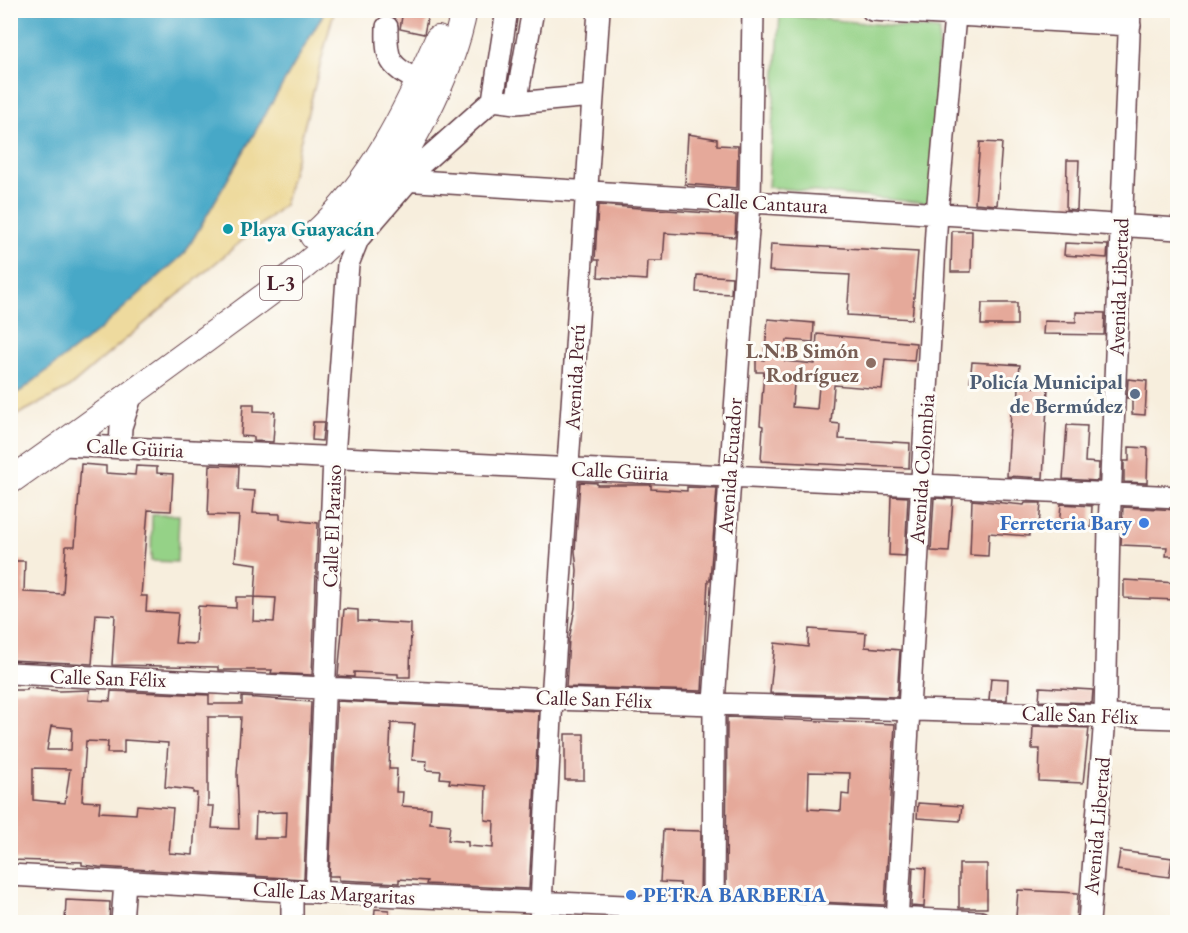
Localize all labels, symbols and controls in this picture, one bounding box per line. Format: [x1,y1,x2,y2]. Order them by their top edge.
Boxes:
street label: Calle Cantaura [706,186,829,219]
place label: Playa Guayacán [240,215,375,242]
street label: Avenida Libertad [1103,217,1134,358]
marker: Playa Guayacán [221,222,235,236]
road number: L-3 [260,266,302,300]
street label: Avenida Perú [558,323,591,432]
place label: L.N.B Simón Rodríguez [746,337,859,388]
marker: L.N.B Simón Rodríguez [864,356,878,370]
place label: Policía Municipal de Bermúdez [970,368,1123,419]
marker: Policía Municipal de Bermúdez [1128,387,1142,401]
street label: Avenida Colombia [903,392,940,546]
street label: Avenida Ecuador [711,397,748,536]
street label: Calle Güiria [85,431,185,464]
street label: Calle Güiria [570,454,670,487]
street label: Calle El Paraiso [316,464,347,588]
place label: Ferreteria Bary [1000,509,1133,536]
marker: Ferreteria Bary [1137,516,1151,530]
street label: Calle San Félix [49,662,167,693]
street label: Calle San Félix [535,683,653,714]
street label: Calle San Félix [1021,699,1139,730]
street label: Avenida Libertad [1077,755,1116,897]
street label: Calle Las Margaritas [252,875,416,910]
place label: PETRA BARBERIA [643,881,827,908]
marker: PETRA BARBERIA [624,888,638,902]

